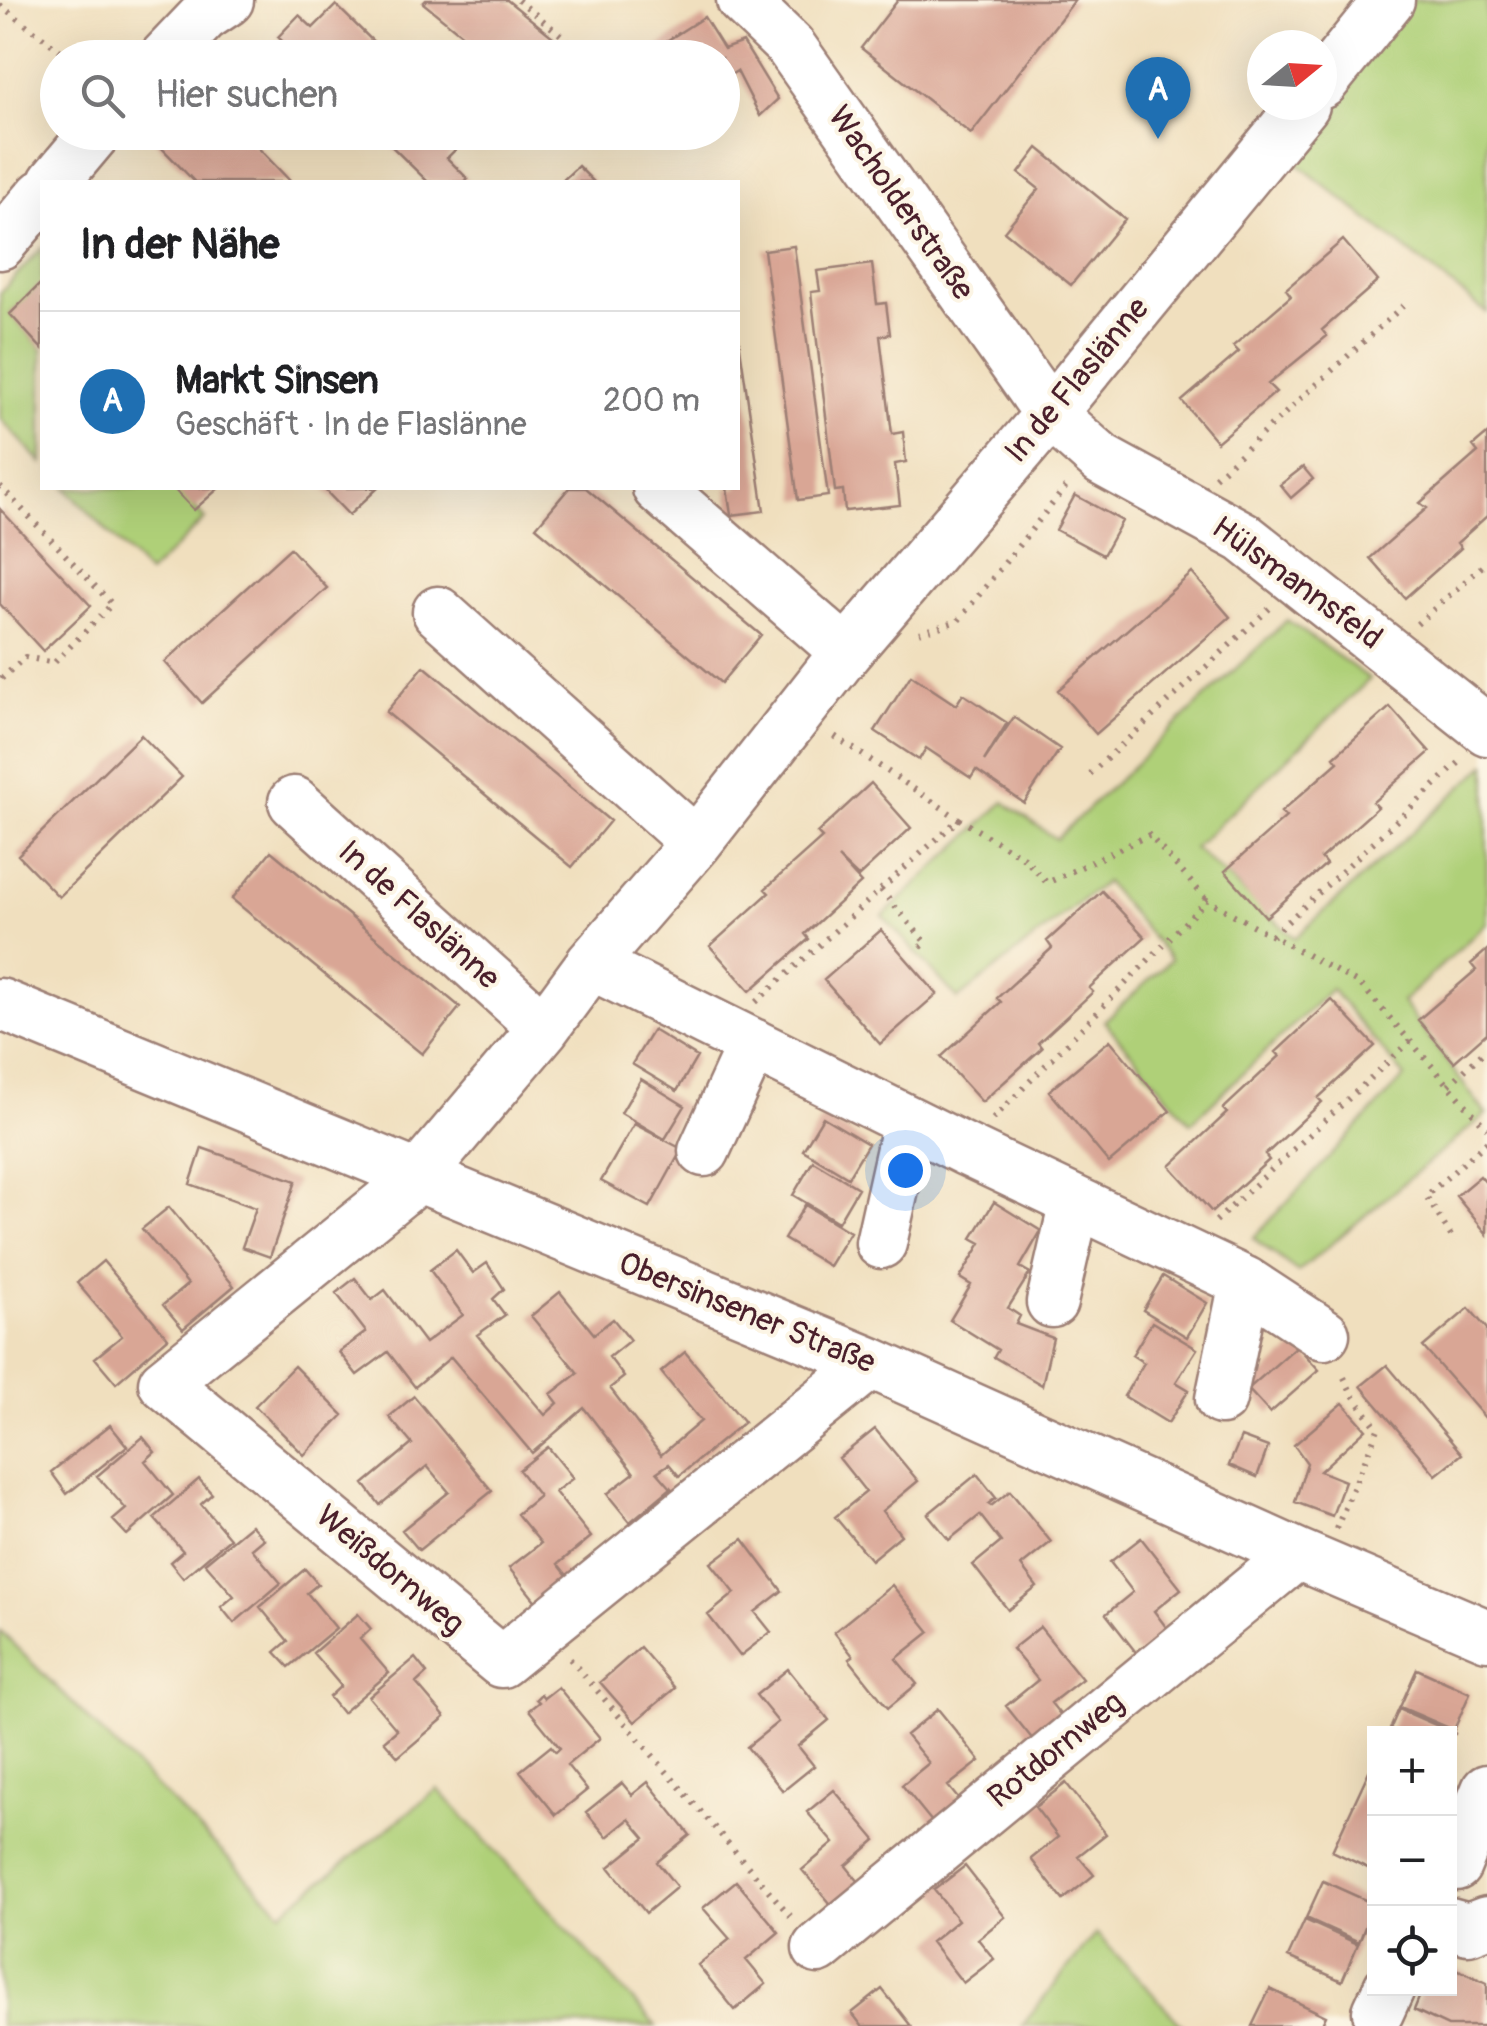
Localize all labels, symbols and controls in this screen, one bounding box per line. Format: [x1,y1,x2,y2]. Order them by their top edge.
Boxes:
north arrow [1247,30,1337,120]
search box [40,40,740,150]
pin: A [1126,56,1190,139]
icon: search [75,68,130,123]
text: Hier suchen [155,71,338,119]
street label: Wacholderstraße [819,98,983,308]
text: In der Nähe [80,219,279,271]
street label: In de Flaslänne [996,289,1158,471]
text: Markt Sinsen [175,357,379,405]
text: A [102,381,123,421]
text: 200 m [603,381,700,421]
text: Geschäft · In de Flaslänne [175,405,527,445]
street label: Hülsmannsfeld [1204,508,1390,658]
street label: In de Flaslänne [330,832,508,998]
your location [880,1145,931,1196]
street label: Obersinsener Straße [613,1243,881,1383]
street label: Weißdornweg [308,1496,472,1644]
street label: Rotdornweg [980,1683,1132,1817]
map controls [1367,1726,1457,1996]
button: + [1367,1726,1457,1816]
button: − [1367,1816,1457,1906]
button: locate [1367,1906,1457,1996]

